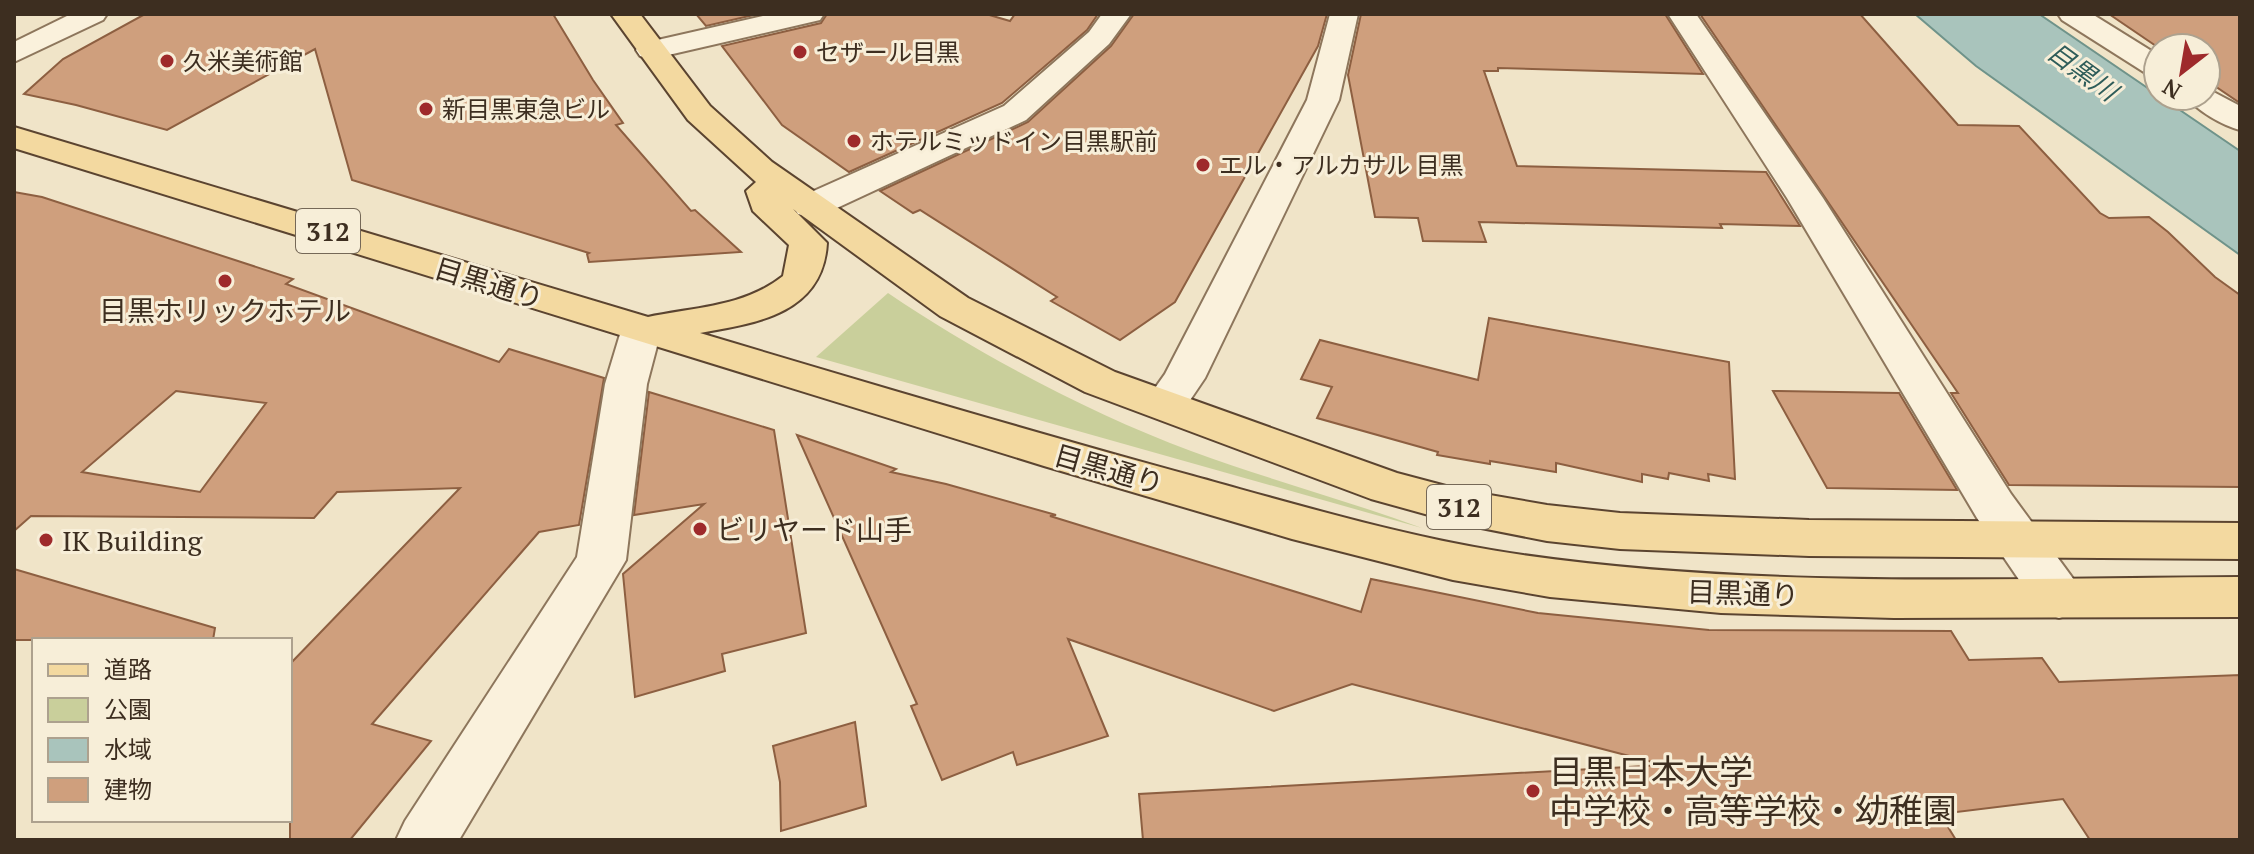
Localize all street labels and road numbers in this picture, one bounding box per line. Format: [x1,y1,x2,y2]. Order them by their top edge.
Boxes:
road number: 312 [296,209,360,253]
street label: 目黒通り [430,249,548,317]
street label: 目黒通り [1050,436,1168,502]
road number: 312 [1427,485,1491,529]
street label: 目黒通り [1686,573,1800,613]

